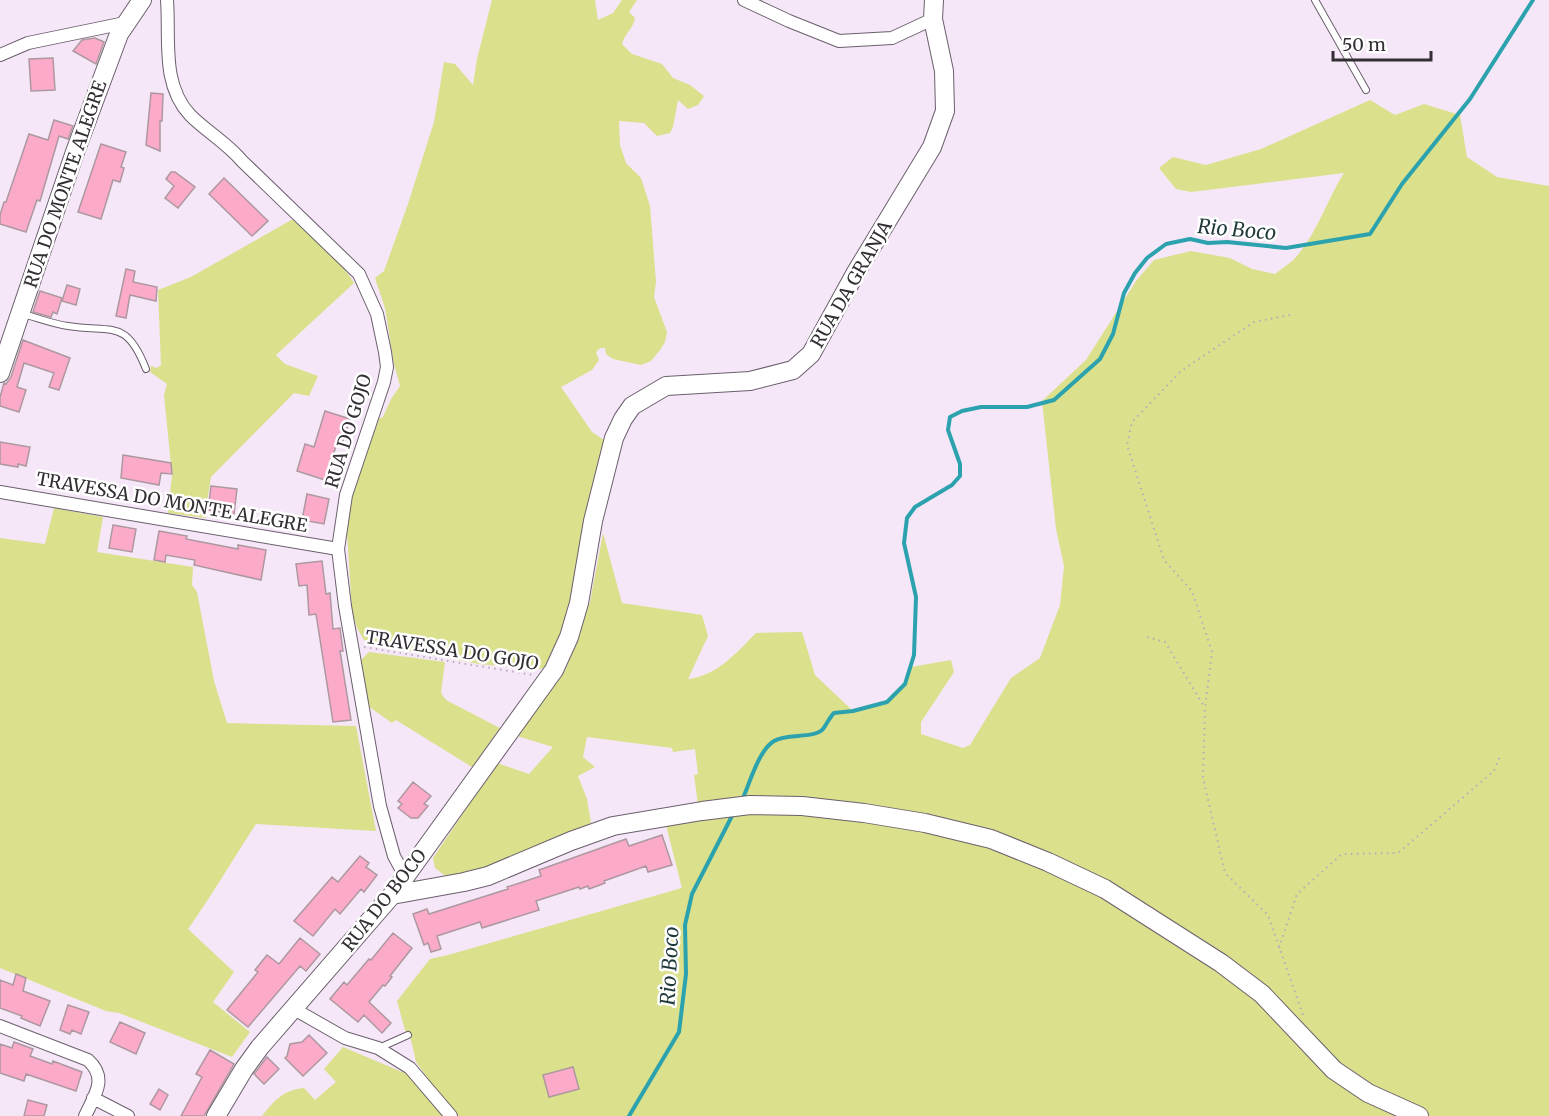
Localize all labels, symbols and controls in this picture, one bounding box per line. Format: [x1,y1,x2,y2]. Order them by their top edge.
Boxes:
scale bar [1333,24,1430,62]
text: 50 m [1342,33,1386,56]
street label: RUA DO MONTE ALEGRE [19,77,112,291]
water label: Rio Boco [1197,213,1277,245]
street label: RUA DA GRANJA [805,216,897,352]
street label: RUA DO GOJO [320,371,376,491]
street label: TRAVESSA DO MONTE ALEGRE [35,467,310,537]
street label: TRAVESSA DO GOJO [364,625,540,675]
street label: RUA DO BOCO [337,844,431,956]
water label: Rio Boco [654,926,684,1006]

